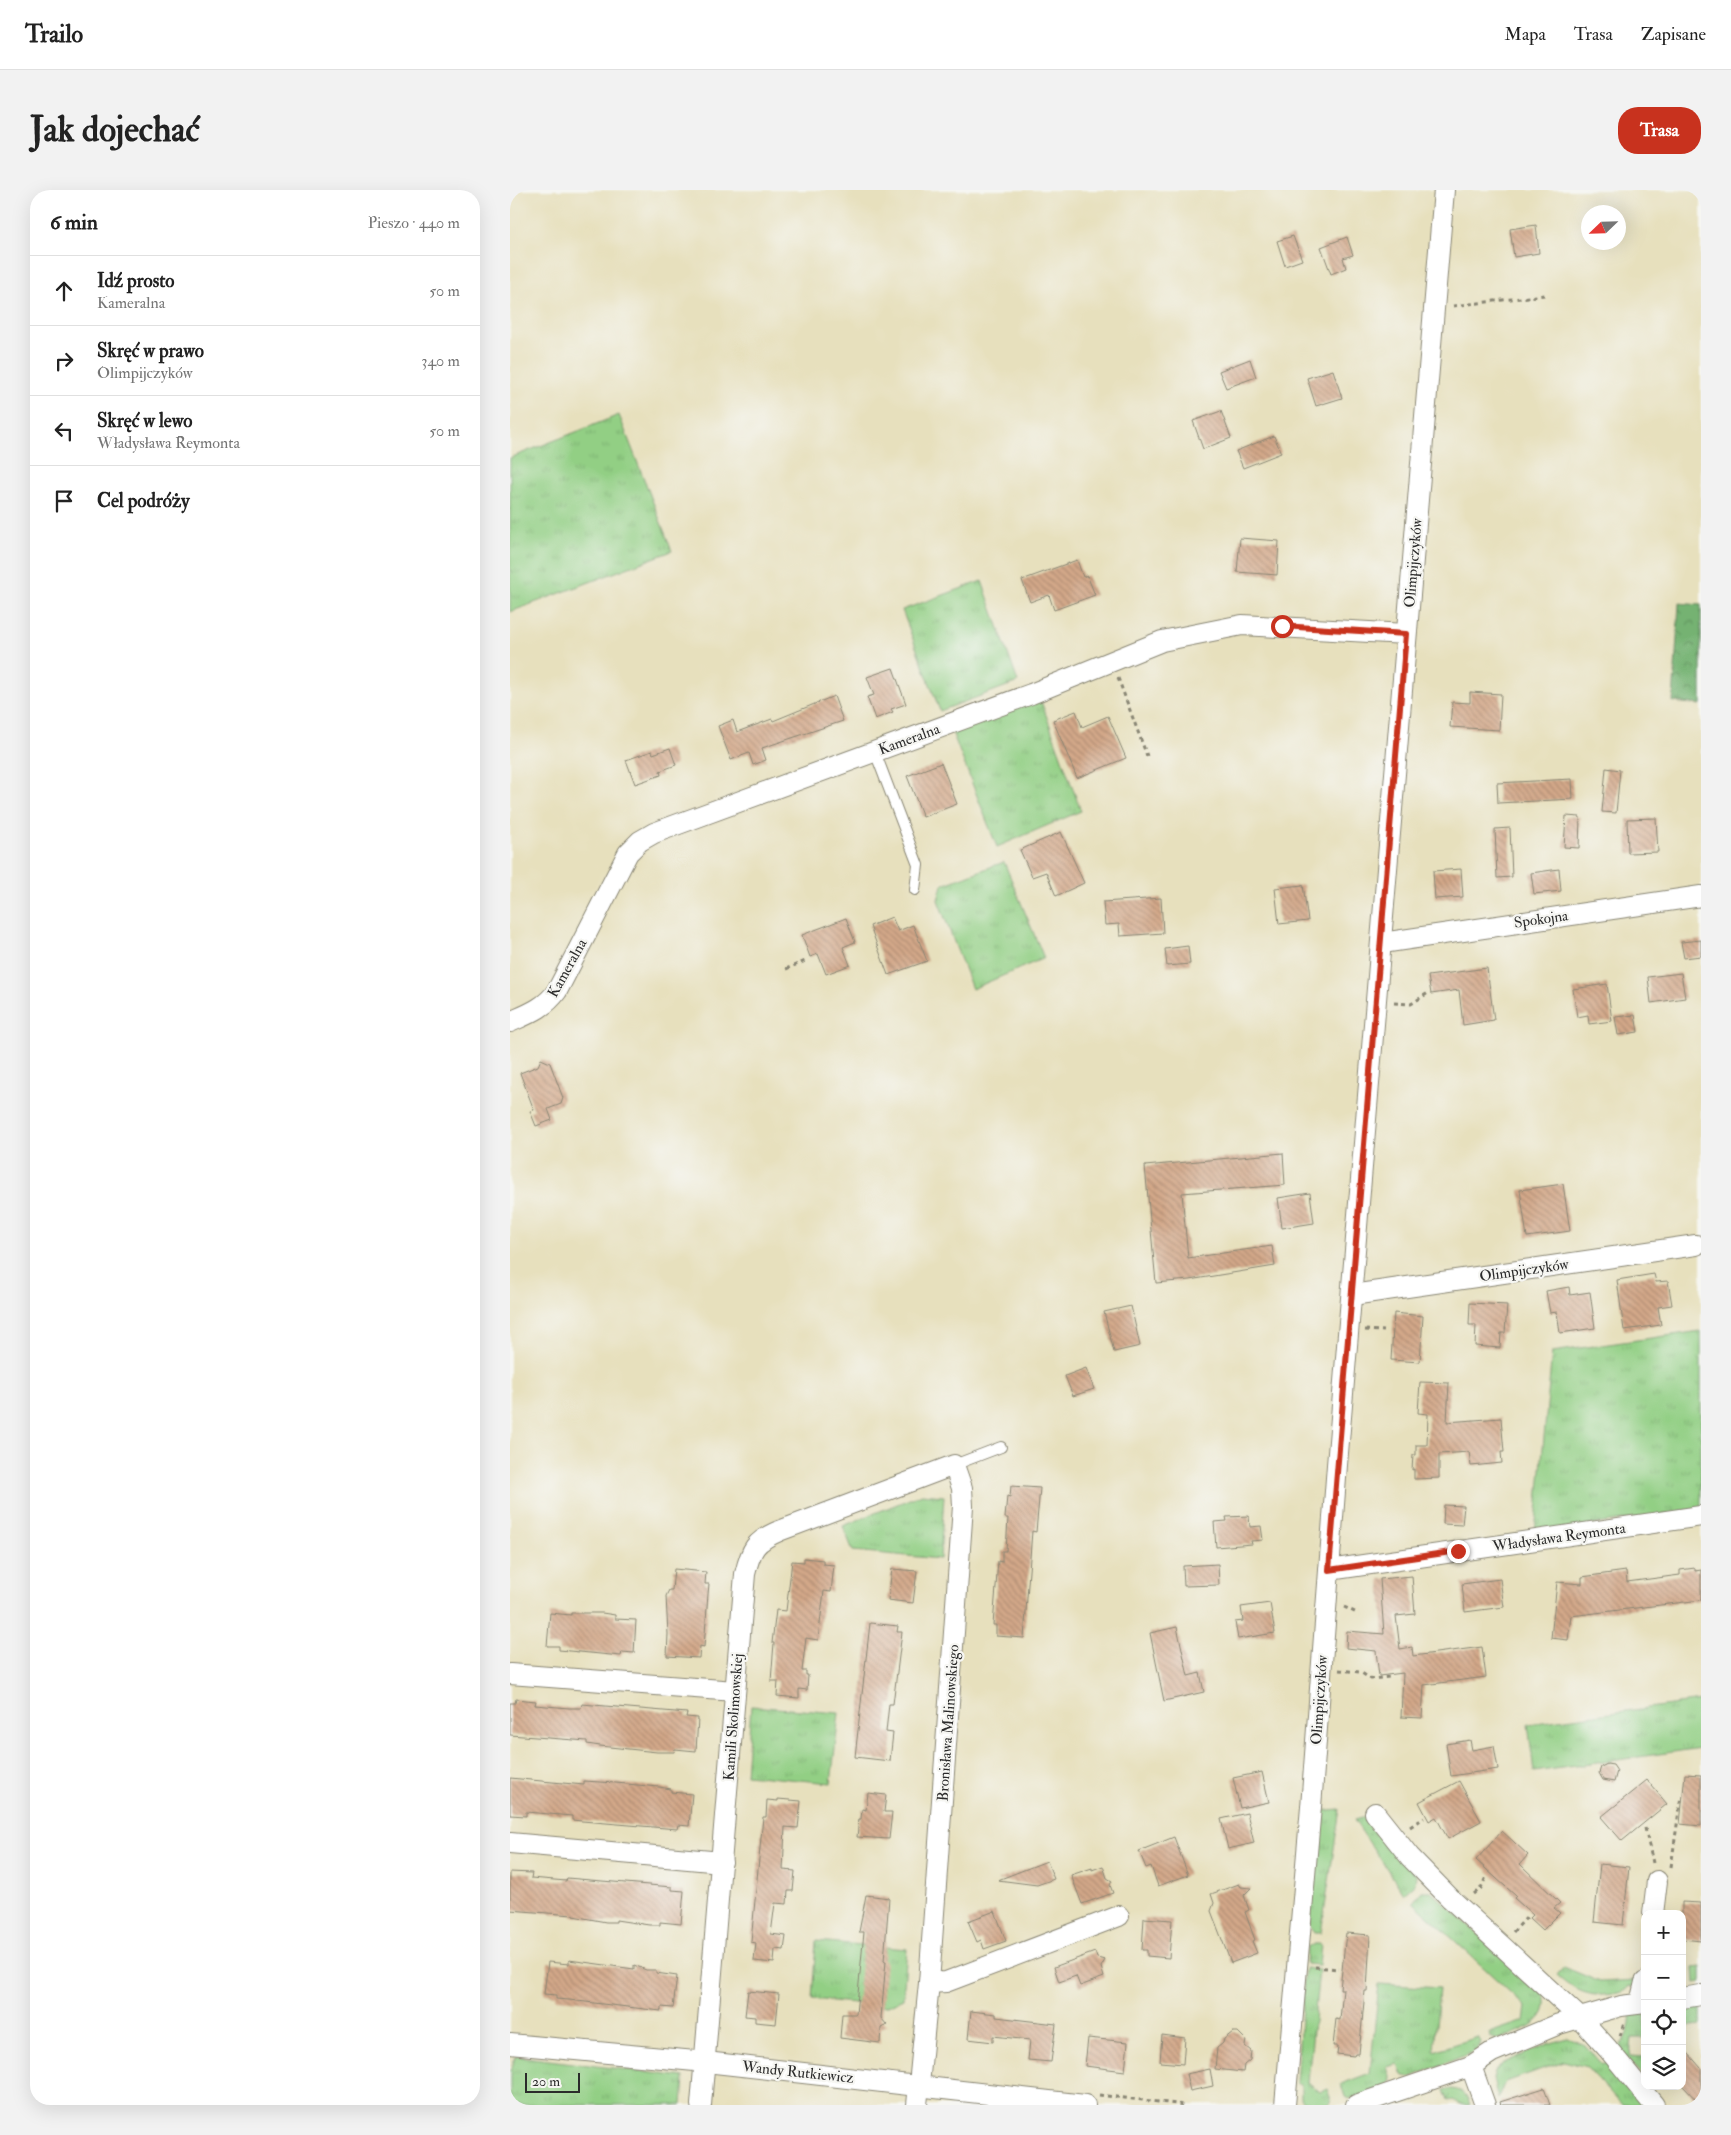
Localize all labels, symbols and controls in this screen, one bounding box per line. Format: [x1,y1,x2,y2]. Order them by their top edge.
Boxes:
text: Trailo [25,19,83,50]
text: Mapa [1505,23,1546,46]
text: Trasa [1574,23,1613,46]
text: Zapisane [1641,23,1706,46]
button: Trasa [1618,107,1701,154]
text: Jak dojechać [30,108,200,152]
north arrow [1581,205,1626,250]
text: 6 min [50,209,98,236]
text: Pieszo · 440 m [368,213,460,233]
text: Idź prosto [97,269,174,293]
icon: ahead [50,277,78,305]
text: 50 m [429,281,460,301]
text: Kameralna [97,293,165,313]
text: Skręć w prawo [97,339,204,363]
icon: right [50,347,78,375]
text: 340 m [421,351,460,371]
text: Olimpijczyków [97,363,193,383]
text: Skręć w lewo [97,409,192,433]
icon: left [50,417,78,445]
text: 50 m [429,421,460,441]
text: Władysława Reymonta [97,433,240,453]
icon: arrive [50,487,78,515]
text: Cel podróży [97,489,190,513]
street label: Olimpijczyków [1400,517,1428,609]
route start [1271,615,1294,638]
street label: Kameralna [876,719,943,759]
street label: Spokojna [1513,906,1570,934]
street label: Kameralna [544,935,592,1001]
street label: Olimpijczyków [1478,1255,1571,1287]
street label: Władysława Reymonta [1490,1519,1628,1556]
route end [1447,1540,1470,1563]
street label: Bronisława Malinowskiego [934,1644,963,1802]
street label: Kamili Skolimowskiej [720,1653,747,1781]
street label: Olimpijczyków [1307,1654,1333,1746]
map controls [1641,1910,1686,2090]
button: + [1641,1910,1686,1955]
button: − [1641,1955,1686,2000]
button: locate [1641,2000,1686,2045]
button: layers [1641,2045,1686,2090]
street label: Wandy Rutkiewicz [740,2057,855,2088]
scale bar [525,2070,580,2093]
text: 20 m [532,2073,560,2090]

